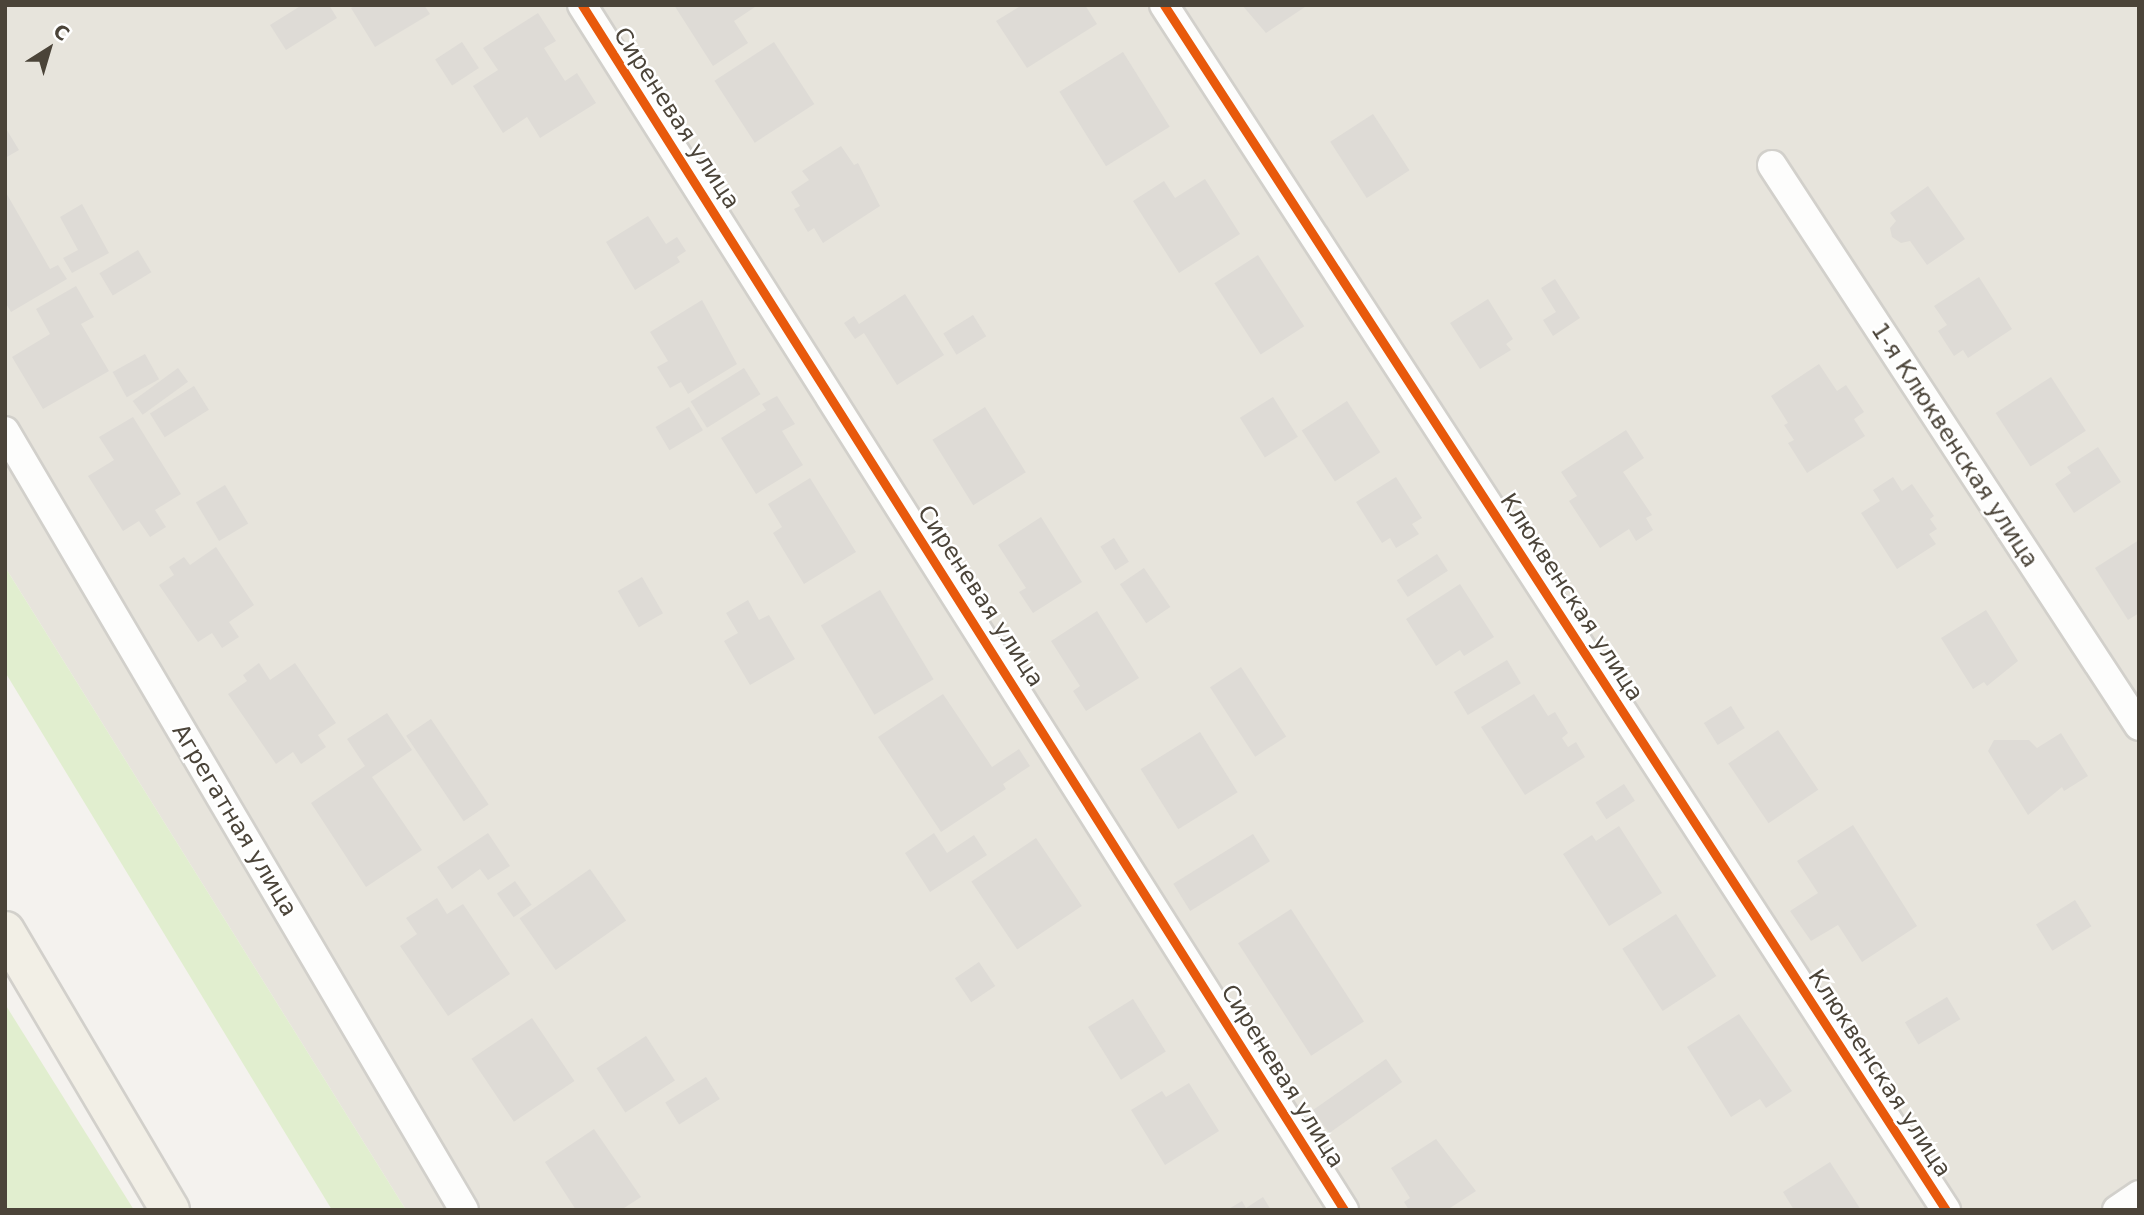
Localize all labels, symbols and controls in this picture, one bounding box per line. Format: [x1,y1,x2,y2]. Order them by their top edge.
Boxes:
north arrow [14,14,84,84]
text: С [49,19,74,45]
street label: Сиреневая улица [608,22,746,214]
street label: 1-я Клюквенская улица [1866,318,2044,572]
street label: Клюквенская улица [1495,488,1649,706]
street label: Сиреневая улица [912,500,1050,692]
street label: Агрегатная улица [167,719,303,921]
street label: Клюквенская улица [1803,964,1957,1182]
street label: Сиреневая улица [1215,979,1351,1173]

